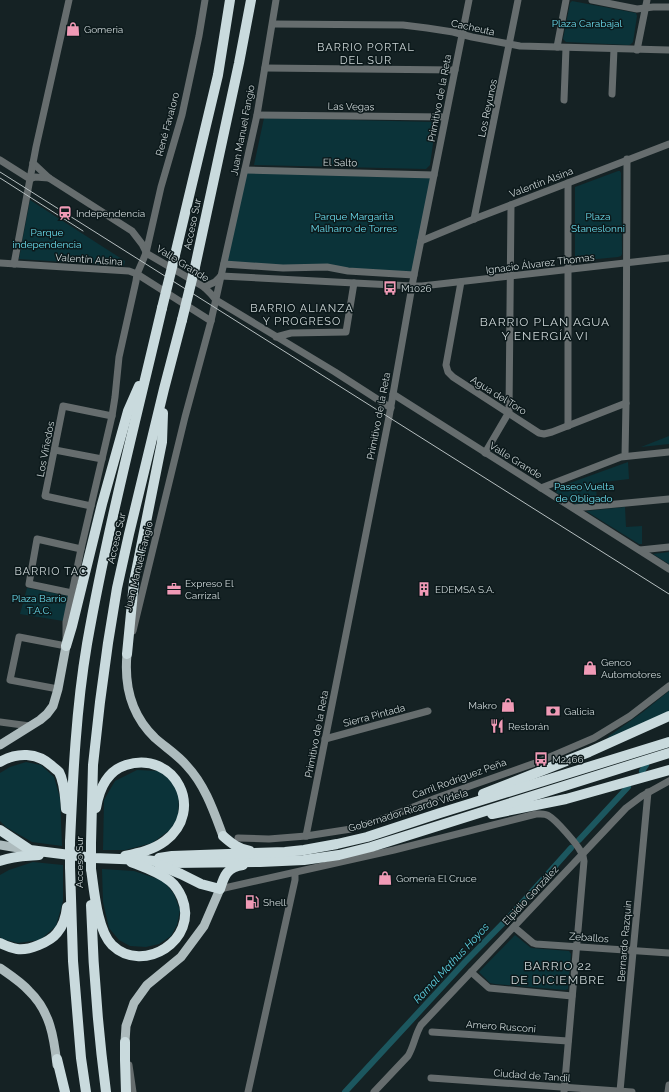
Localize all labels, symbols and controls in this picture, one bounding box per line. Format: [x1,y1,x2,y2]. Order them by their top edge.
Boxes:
street label: Cacheuta [450,18,496,37]
park label: Plaza Carabajal [552,18,623,29]
shop icon: Gomeria [65,21,81,37]
place label: Gomeria [84,24,123,35]
district label: BARRIO PORTAL DEL SUR [317,41,415,67]
street label: Primitivo de la Reta [426,53,453,143]
street label: Los Reyunos [476,78,499,138]
street label: Juan Manuel Fangio [228,84,257,176]
street label: René Favaloro [154,91,181,157]
street label: Las Vegas [328,101,375,112]
street label: El Salto [323,157,357,168]
street label: Valentín Alsina [508,165,575,200]
street label: Acceso Sur [182,197,203,251]
station icon: Independencia [57,205,73,221]
place label: Independencia [76,208,145,219]
park label: Parque Margarita Malharro de Torres [311,211,397,234]
park label: Plaza Staneslonni [571,211,625,234]
park label: Parque independencia [12,227,82,250]
street label: Valle Grande [155,243,211,284]
street label: Ignacio Álvarez Thomas [485,251,595,276]
street label: Valentín Alsina [55,252,123,267]
bus stop icon: M1026 [382,280,398,296]
place label: M1026 [401,283,431,294]
district label: BARRIO ALIANZA Y PROGRESO [250,302,354,328]
district label: BARRIO PLAN AGUA Y ENERGÍA VI [480,315,610,343]
street label: Primitivo de la Reta [365,371,392,461]
street label: Agua del Toro [469,374,529,417]
street label: Los Viñedos [35,420,56,478]
street label: Valle Grande [488,440,544,481]
park label: Paseo Vuelta de Obligado [554,481,614,504]
street label: Acceso Sur [105,511,128,565]
street label: Juan Manuel Fangio [122,520,155,612]
district label: BARRIO TAC [14,565,88,578]
place label: Expreso El Carrizal [185,578,234,601]
office icon: Expreso El Carrizal [166,581,182,597]
building icon: EDEMSA S.A. [416,581,432,597]
place label: EDEMSA S.A. [435,584,495,595]
park label: Plaza Barrio T.A.C. [12,593,66,616]
place label: Genco Automotores [601,657,661,680]
shop icon: Genco Automotores [582,660,598,676]
street label: Primitivo de la Reta [303,689,330,779]
shop icon: Makro [500,697,516,713]
place label: Makro [468,700,497,711]
street label: Sierra Pintada [342,702,406,729]
bank icon: Galicia [545,703,561,719]
place label: Galicia [564,706,595,717]
restaurant icon: Restorán [489,718,505,734]
place label: Restorán [508,721,549,732]
bus stop icon: M2466 [533,751,549,767]
place label: M2466 [552,754,584,765]
street label: Carril Rodríguez Peña [411,756,508,801]
street label: Gobernador Ricardo Videla [347,787,469,834]
street label: Acceso Sur [74,835,85,888]
street label: Elpidio González [500,863,561,927]
shop icon: Gomería El Cruce [377,870,393,886]
place label: Gomería El Cruce [396,873,477,884]
fuel station icon: Shell [244,894,260,910]
place label: Shell [263,897,286,908]
street label: Bernardo Razquin [615,899,634,982]
water label: Ramal Mathus Hoyos [411,921,492,1006]
street label: Zeballos [569,931,609,944]
district label: BARRIO 22 DE DICIEMBRE [511,959,605,987]
street label: Amero Rusconi [466,1019,536,1034]
street label: Ciudad de Tandil [493,1067,571,1084]

